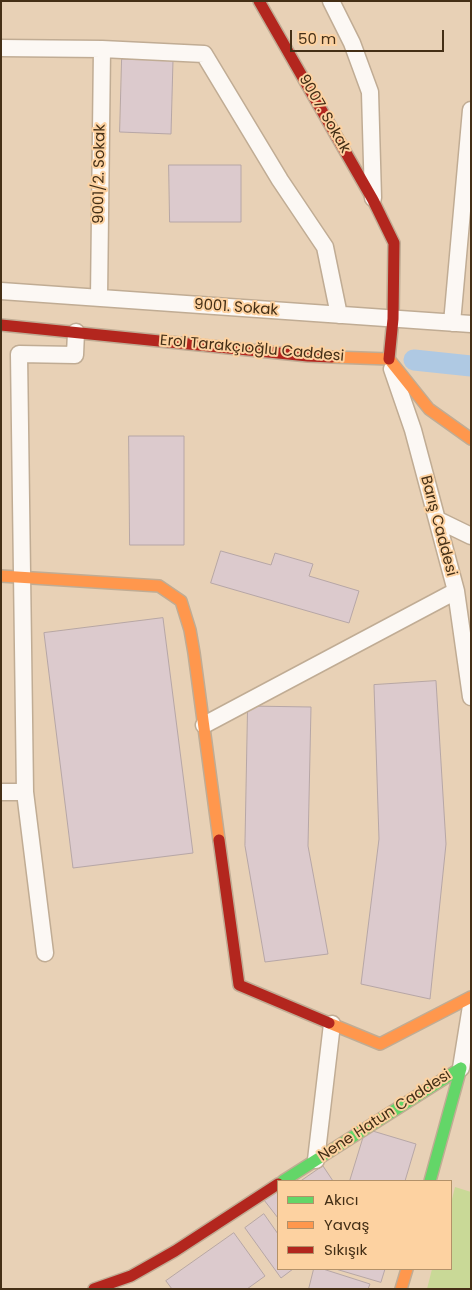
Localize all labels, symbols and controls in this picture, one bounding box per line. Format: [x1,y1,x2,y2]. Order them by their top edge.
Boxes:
scale bar [292,20,446,52]
text: 50 m [298,28,336,49]
street label: 9007. Sokak [294,72,354,156]
street label: 9001/2. Sokak [90,124,110,224]
street label: 9001. Sokak [193,296,279,320]
street label: Erol Tarakçıoğlu Caddesi [159,332,345,366]
street label: Barış Caddesi [416,474,460,578]
street label: Nene Hatun Caddesi [315,1066,455,1166]
legend [277,1180,452,1270]
text: Akıcı [324,1189,358,1210]
text: Yavaş [324,1214,369,1235]
text: Sıkışık [324,1239,367,1260]

